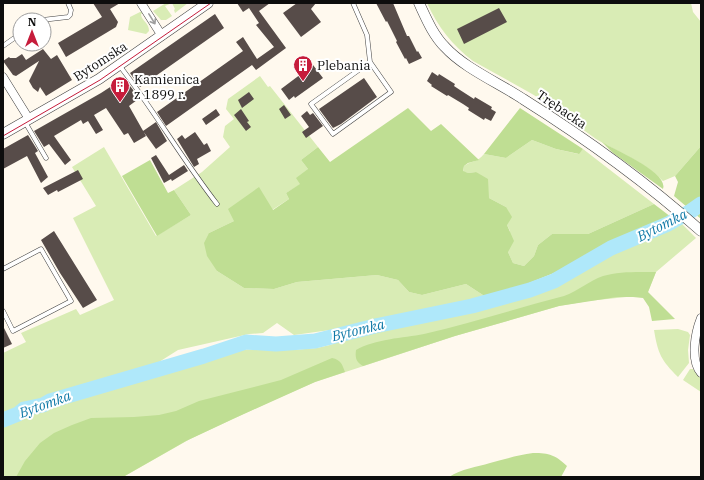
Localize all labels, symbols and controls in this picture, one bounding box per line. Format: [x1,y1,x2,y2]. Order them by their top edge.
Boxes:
north arrow [12,12,52,52]
one-way arrow [148,13,156,25]
text: N [28,15,37,29]
street label: Bytomska [70,38,130,85]
building icon: Plebania [292,54,314,82]
place label: Plebania [317,57,371,74]
place label: Kamienica z 1899 r. [134,71,200,103]
building icon: Kamienica z 1899 r. [109,75,131,103]
street label: Trębacka [533,86,590,133]
water label: Bytomka [633,205,690,246]
water label: Bytomka [329,315,387,345]
water label: Bytomka [16,386,74,422]

